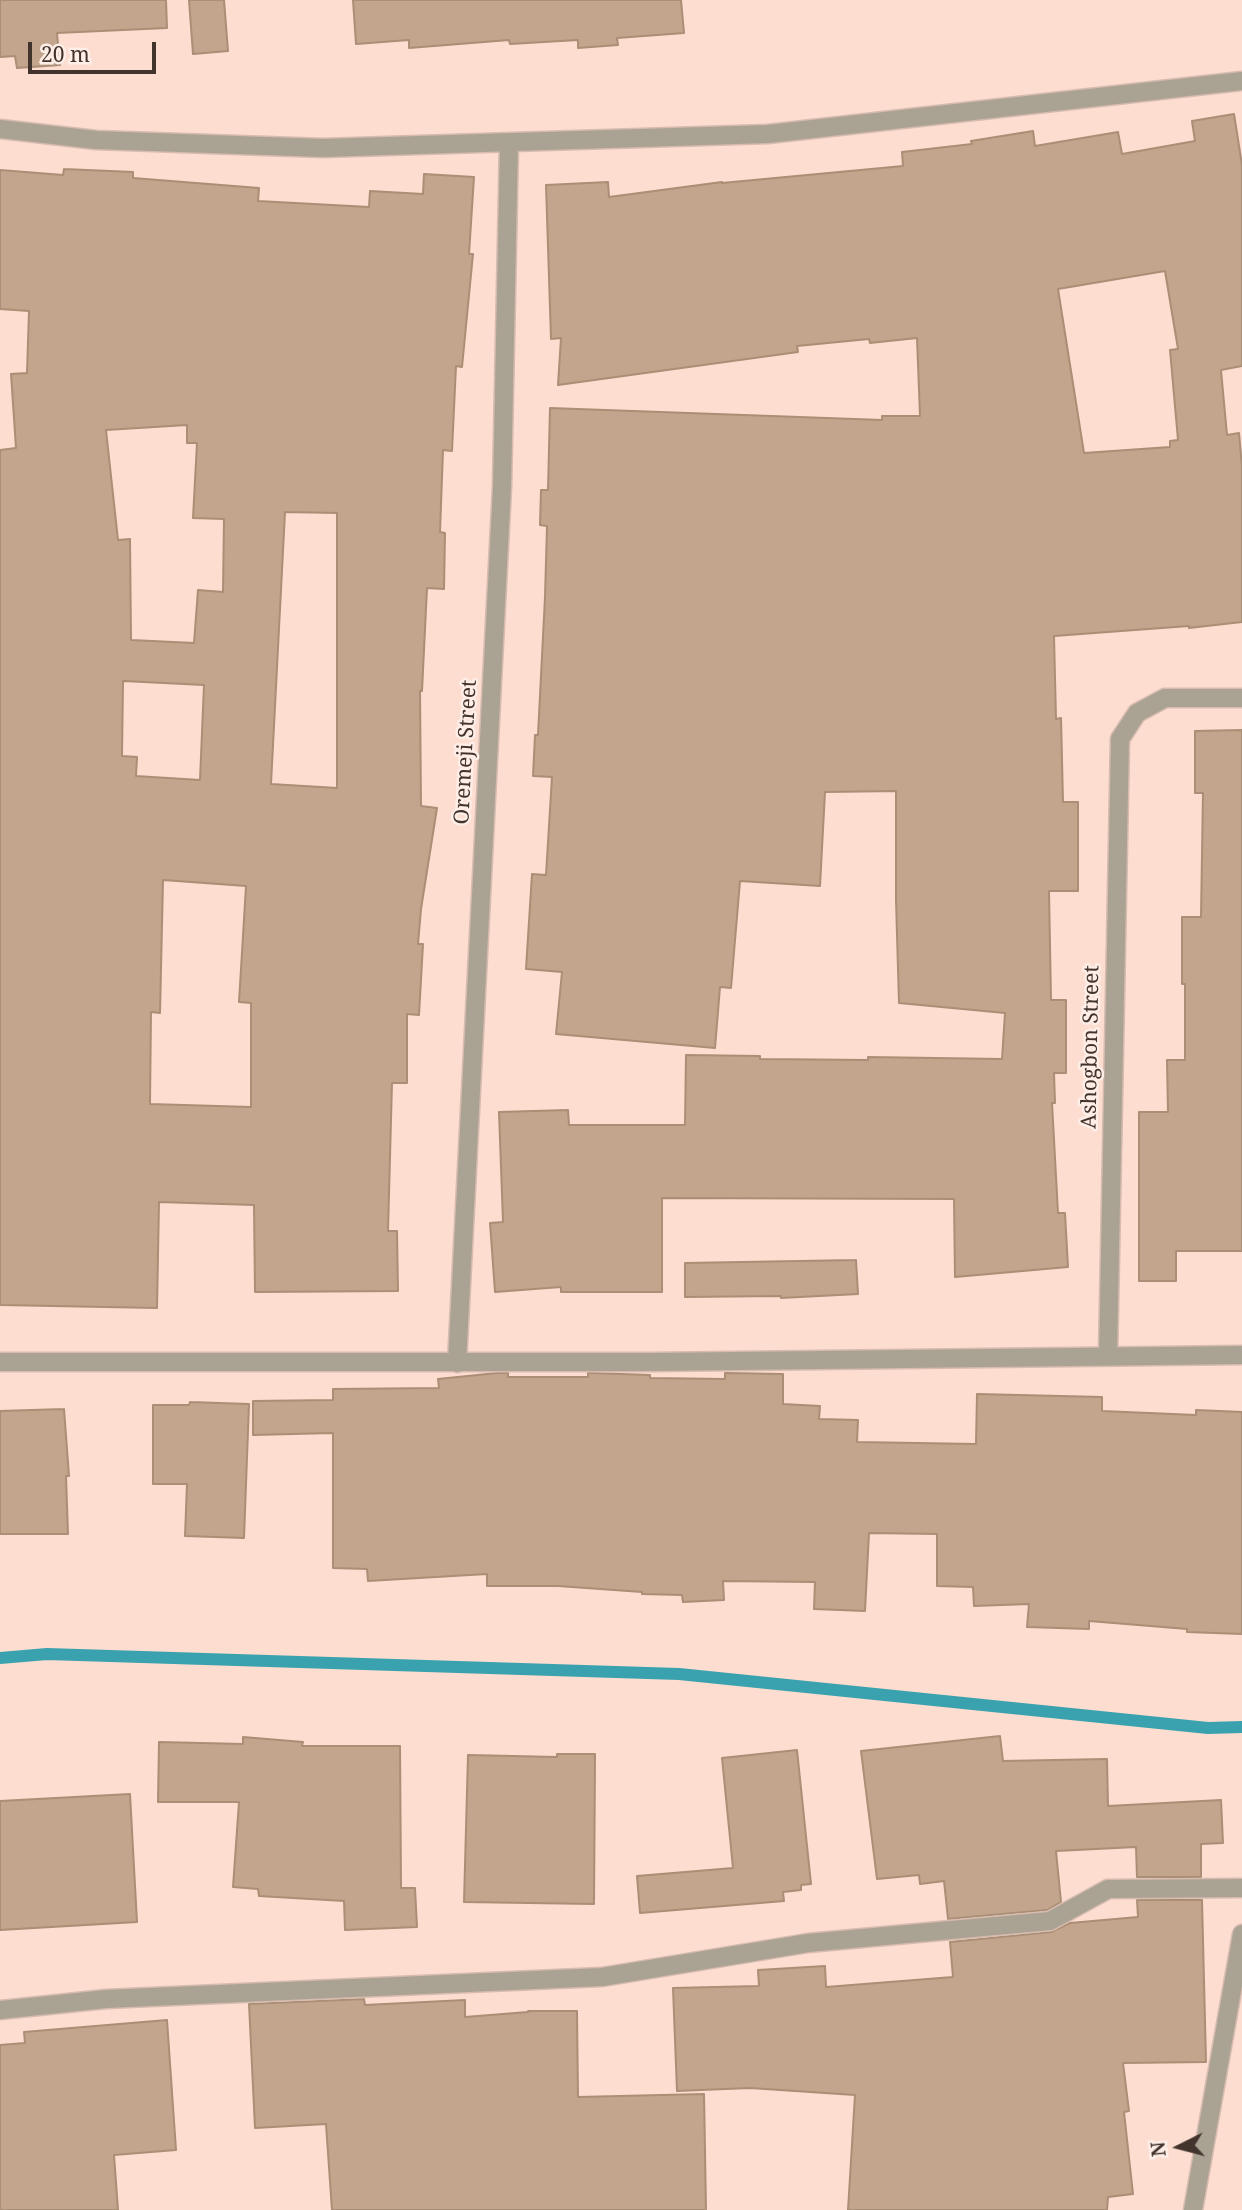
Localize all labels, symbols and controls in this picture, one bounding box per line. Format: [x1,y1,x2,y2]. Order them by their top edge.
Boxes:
scale bar [32,28,159,72]
text: 20 m [41,40,90,68]
street label: Oremeji Street [450,679,482,825]
street label: Ashogbon Street [1077,965,1105,1129]
north arrow [1144,2112,1214,2182]
text: N [1144,2140,1172,2158]

